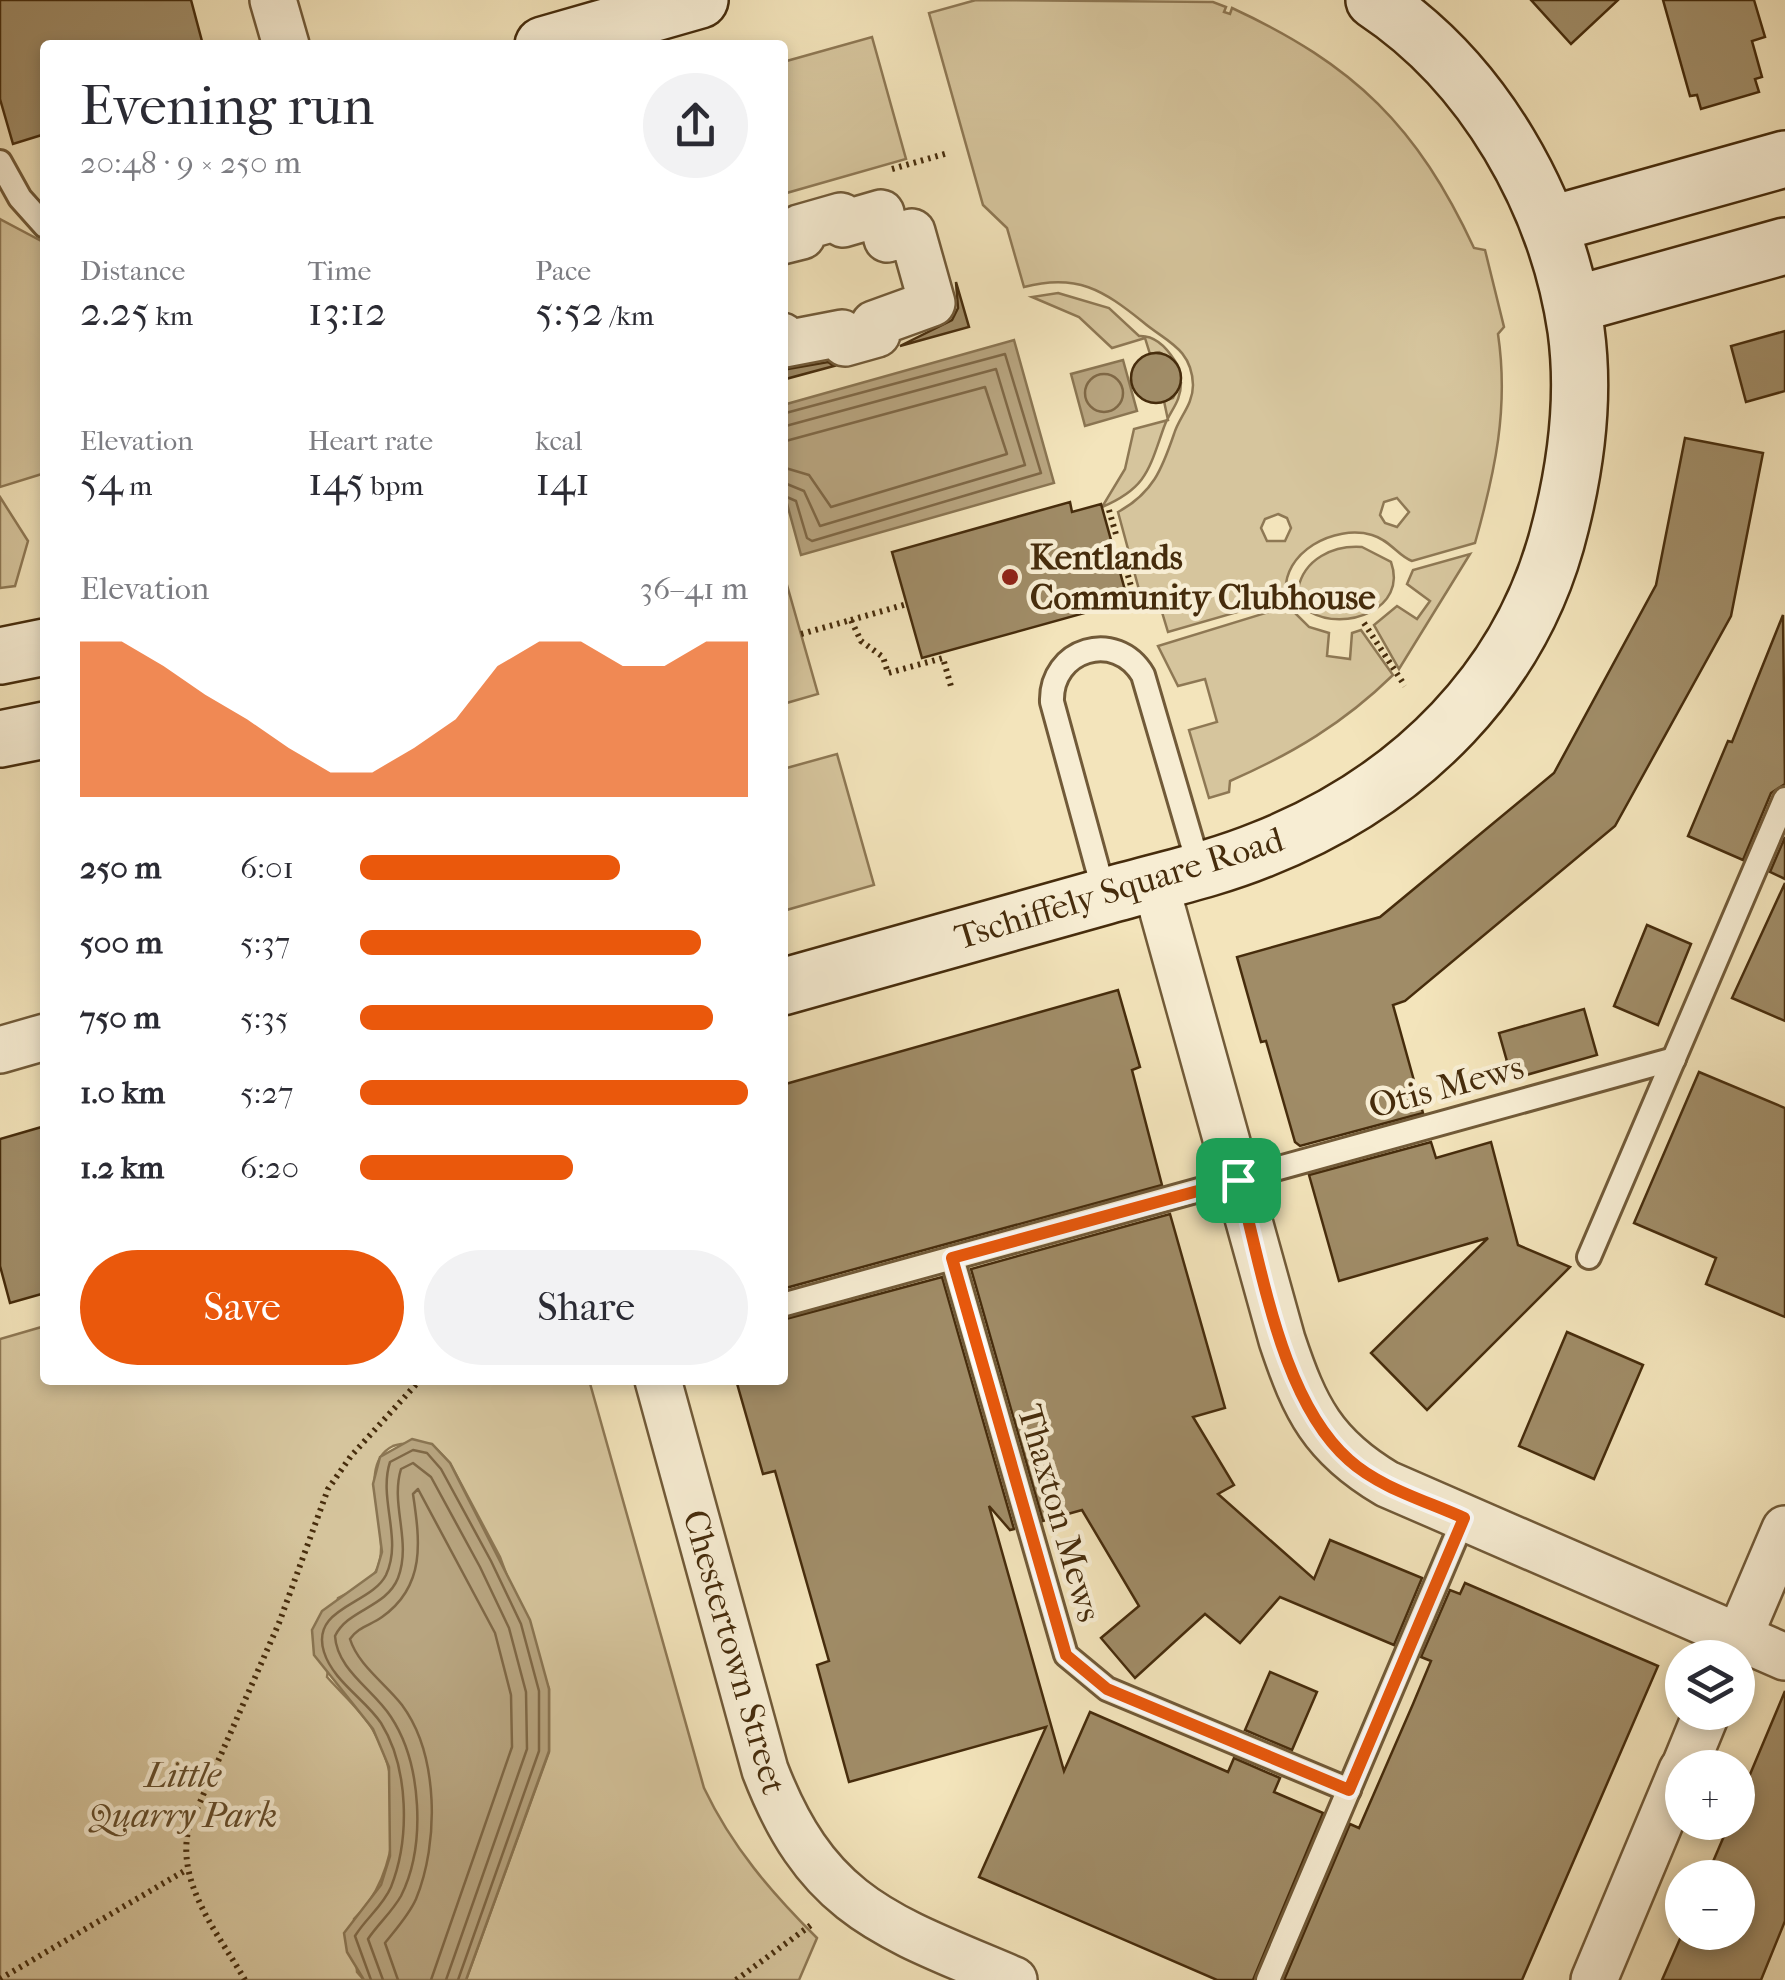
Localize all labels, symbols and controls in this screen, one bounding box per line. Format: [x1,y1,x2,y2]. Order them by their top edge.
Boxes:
button: share [643,73,748,178]
text: Evening run [80,74,374,138]
text: 20:48 · 9 × 250 m [80,144,301,181]
text: Distance [80,254,185,287]
text: Time [308,254,371,287]
text: Pace [535,254,591,287]
text: 2.25 [80,287,149,336]
text: 13:12 [308,287,387,336]
text: 5:52 [535,287,603,336]
text: km [149,299,193,332]
text: /km [603,299,654,332]
text: Elevation [80,424,193,457]
text: Heart rate [308,424,433,457]
text: kcal [535,424,582,457]
text: 54 [80,457,123,506]
text: 145 [308,457,365,506]
text: 141 [535,457,590,506]
text: m [123,469,152,502]
text: bpm [365,469,424,502]
place label: Kentlands Community Clubhouse [1030,537,1376,618]
marker: Kentlands Community Clubhouse [999,566,1021,588]
text: Elevation [80,570,209,607]
text: 36–41 m [640,570,748,607]
street label: Tschiffely Square Road [950,819,1289,958]
text: 250 m [80,849,161,886]
text: 6:01 [240,849,294,886]
text: 500 m [80,924,163,961]
text: 5:37 [240,924,290,961]
text: 750 m [80,999,160,1036]
text: 5:35 [240,999,289,1036]
street label: Otis Mews [1364,1046,1528,1127]
text: 1.0 km [80,1074,165,1111]
text: 5:27 [240,1074,293,1111]
pin [1196,1138,1281,1223]
text: 1.2 km [80,1149,164,1186]
text: 6:20 [240,1149,299,1186]
icon: arrive [1211,1153,1266,1208]
button: Save [80,1250,404,1365]
button: Share [424,1250,748,1365]
street label: Thaxton Mews [1009,1400,1110,1626]
street label: Chestertown Street [674,1505,795,1800]
map controls [1665,1640,1755,1950]
button: layers [1665,1640,1755,1730]
button: + [1665,1750,1755,1840]
park label: Little Quarry Park [88,1755,277,1837]
button: − [1665,1860,1755,1950]

